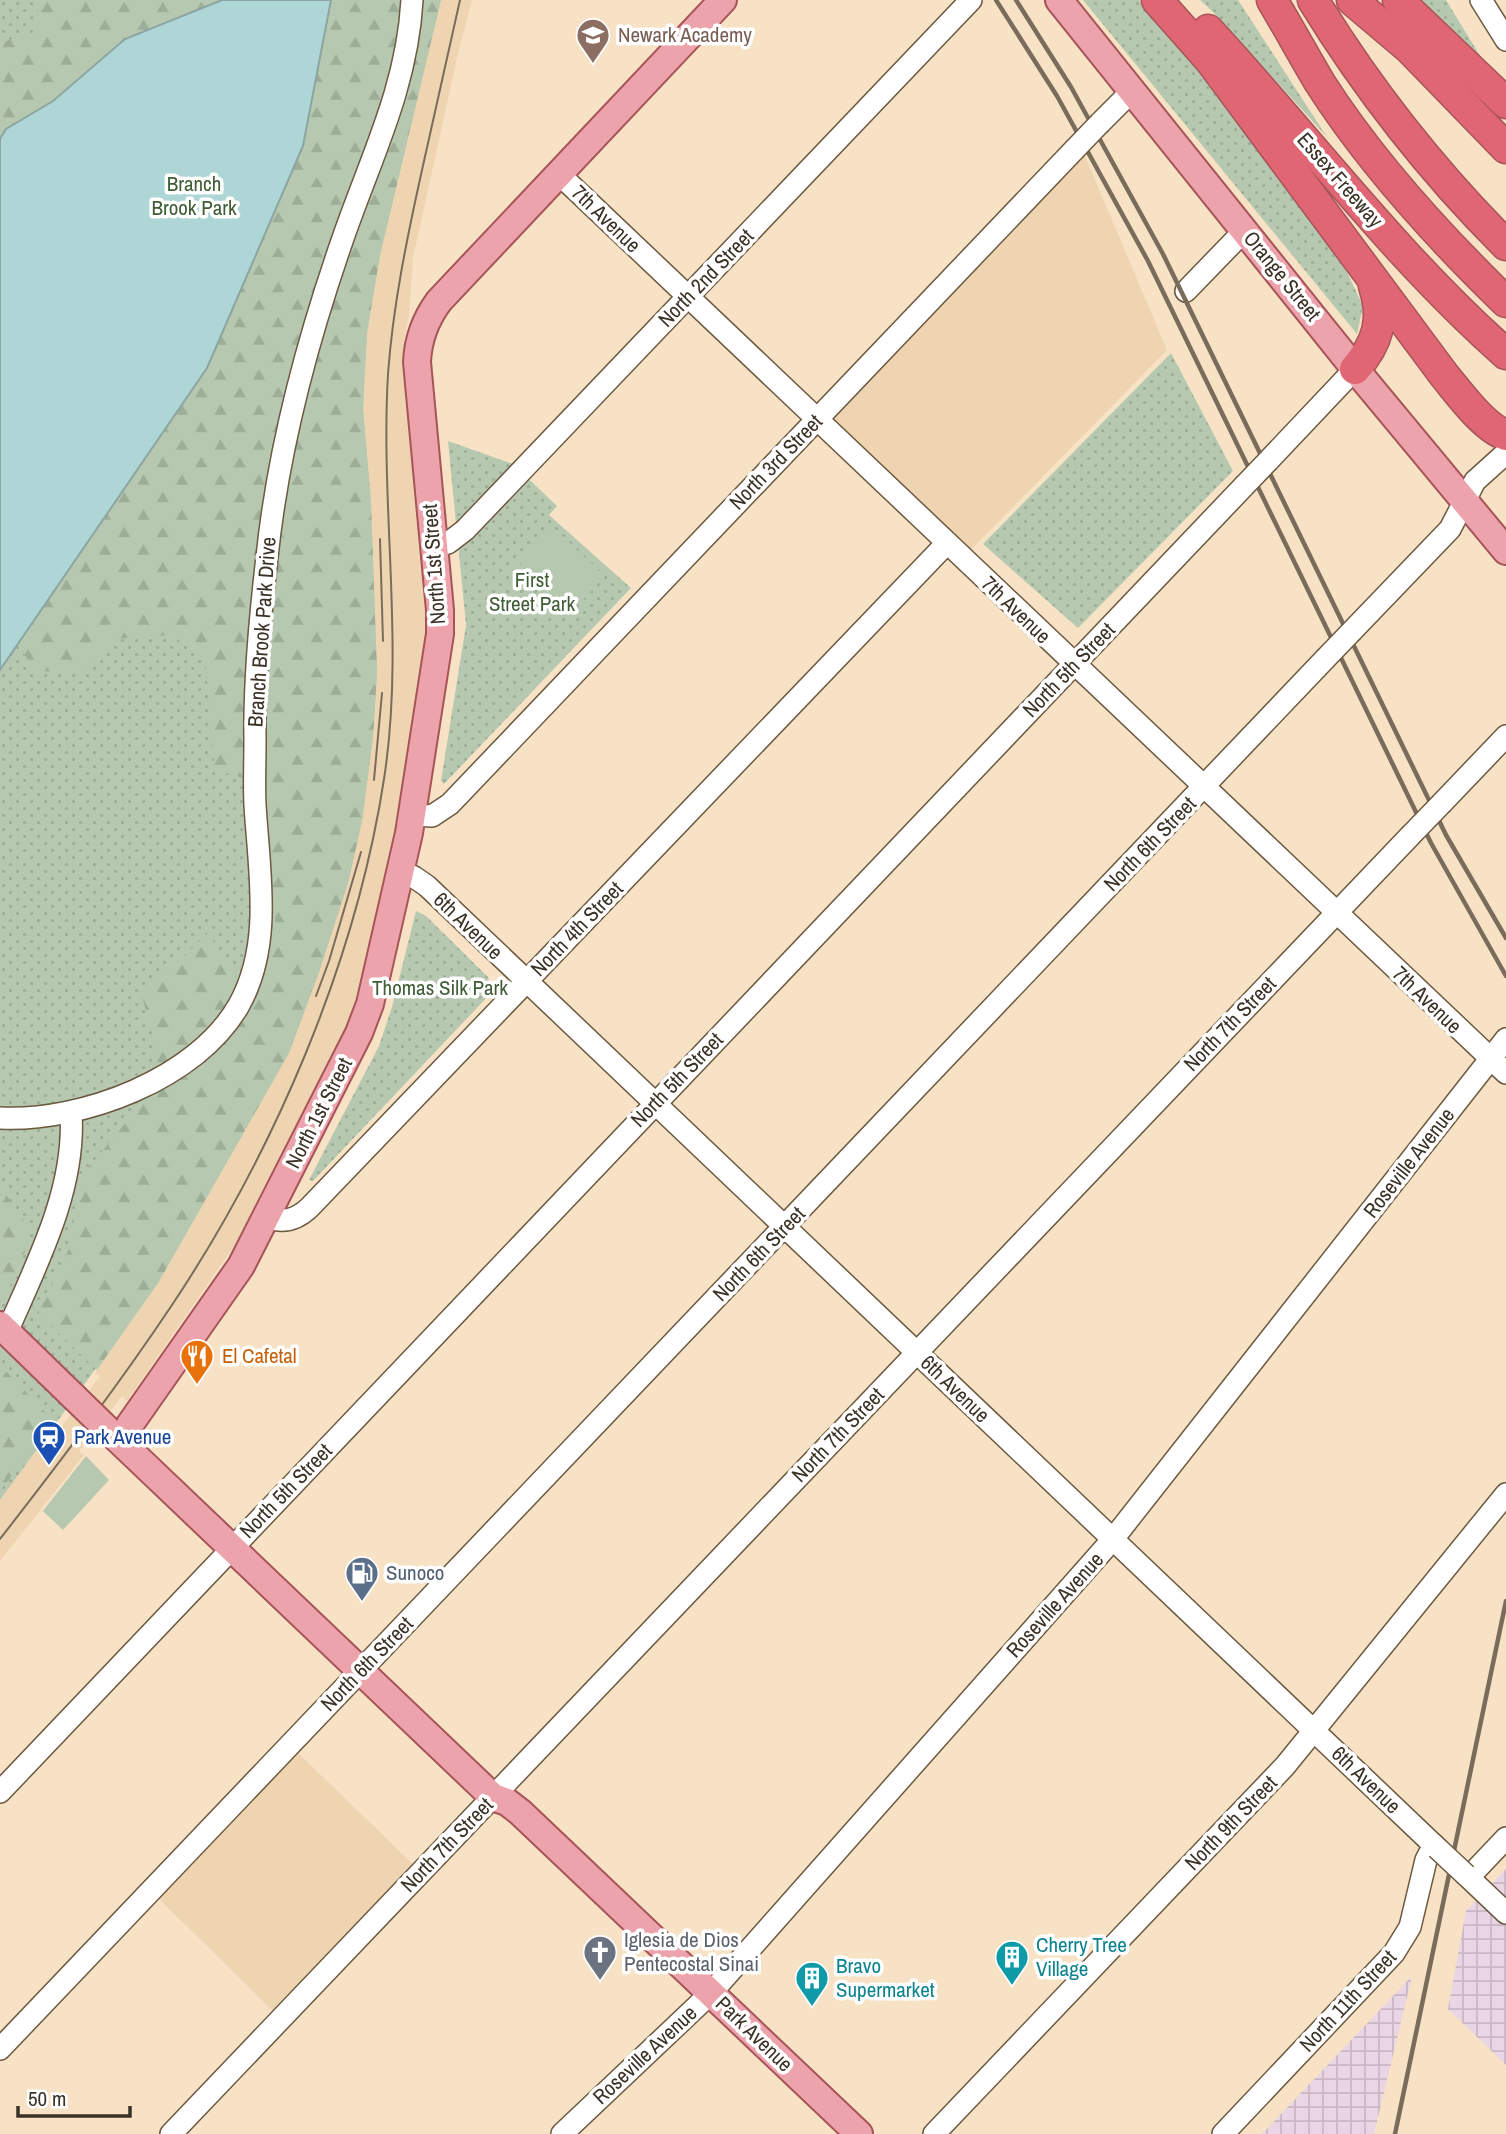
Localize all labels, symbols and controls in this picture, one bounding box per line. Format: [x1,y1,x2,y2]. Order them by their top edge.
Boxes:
school or university icon: Newark Academy [574,16,612,65]
place label: Newark Academy [618,20,752,49]
street label: Essex Freeway [1291,126,1390,234]
park label: Branch Brook Park [151,169,237,222]
street label: 7th Avenue [565,178,647,259]
street label: North 2nd Street [651,222,760,333]
street label: Orange Street [1237,225,1328,327]
street label: North 3rd Street [723,407,829,516]
street label: North 1st Street [415,503,452,625]
street label: Branch Brook Park Drive [240,536,283,728]
park label: First Street Park [489,565,575,618]
street label: 7th Avenue [975,569,1057,650]
street label: North 5th Street [1016,616,1121,723]
street label: North 6th Street [1097,790,1202,897]
street label: North 4th Street [524,875,629,982]
street label: 6th Avenue [427,885,509,966]
street label: 7th Avenue [1386,959,1468,1040]
street label: North 7th Street [1177,970,1282,1077]
park label: Thomas Silk Park [372,973,508,1002]
street label: North 5th Street [624,1026,729,1133]
street label: North 1st Street [278,1052,359,1173]
street label: Roseville Avenue [1356,1101,1461,1224]
street label: North 6th Street [706,1200,811,1307]
restaurant icon: El Cafetal [178,1337,216,1386]
place label: El Cafetal [222,1341,297,1370]
street label: 6th Avenue [914,1348,996,1429]
street label: North 7th Street [785,1381,890,1488]
station icon: Park Avenue [30,1418,68,1467]
place label: Park Avenue [74,1422,171,1451]
street label: North 5th Street [233,1437,338,1544]
street label: Roseville Avenue [999,1546,1110,1664]
fuel station icon: Sunoco [343,1554,381,1603]
place label: Sunoco [386,1558,444,1587]
street label: North 6th Street [314,1610,419,1717]
street label: 6th Avenue [1325,1739,1407,1820]
street label: North 9th Street [1178,1769,1283,1876]
street label: North 7th Street [394,1791,499,1898]
place label: Iglesia de Dios Pentecostal Sinai [624,1925,759,1978]
place label: Cherry Tree Village [1036,1930,1127,1983]
church icon: Iglesia de Dios Pentecostal Sinai [581,1933,619,1982]
building icon: Cherry Tree Village [993,1938,1031,1987]
street label: North 11th Street [1293,1943,1403,2058]
place label: Bravo Supermarket [836,1951,935,2004]
building icon: Bravo Supermarket [793,1959,831,2008]
street label: Park Avenue [709,1989,799,2078]
street label: Roseville Avenue [586,1999,703,2111]
scale bar [18,2074,130,2118]
text: 50 m [28,2084,66,2113]

